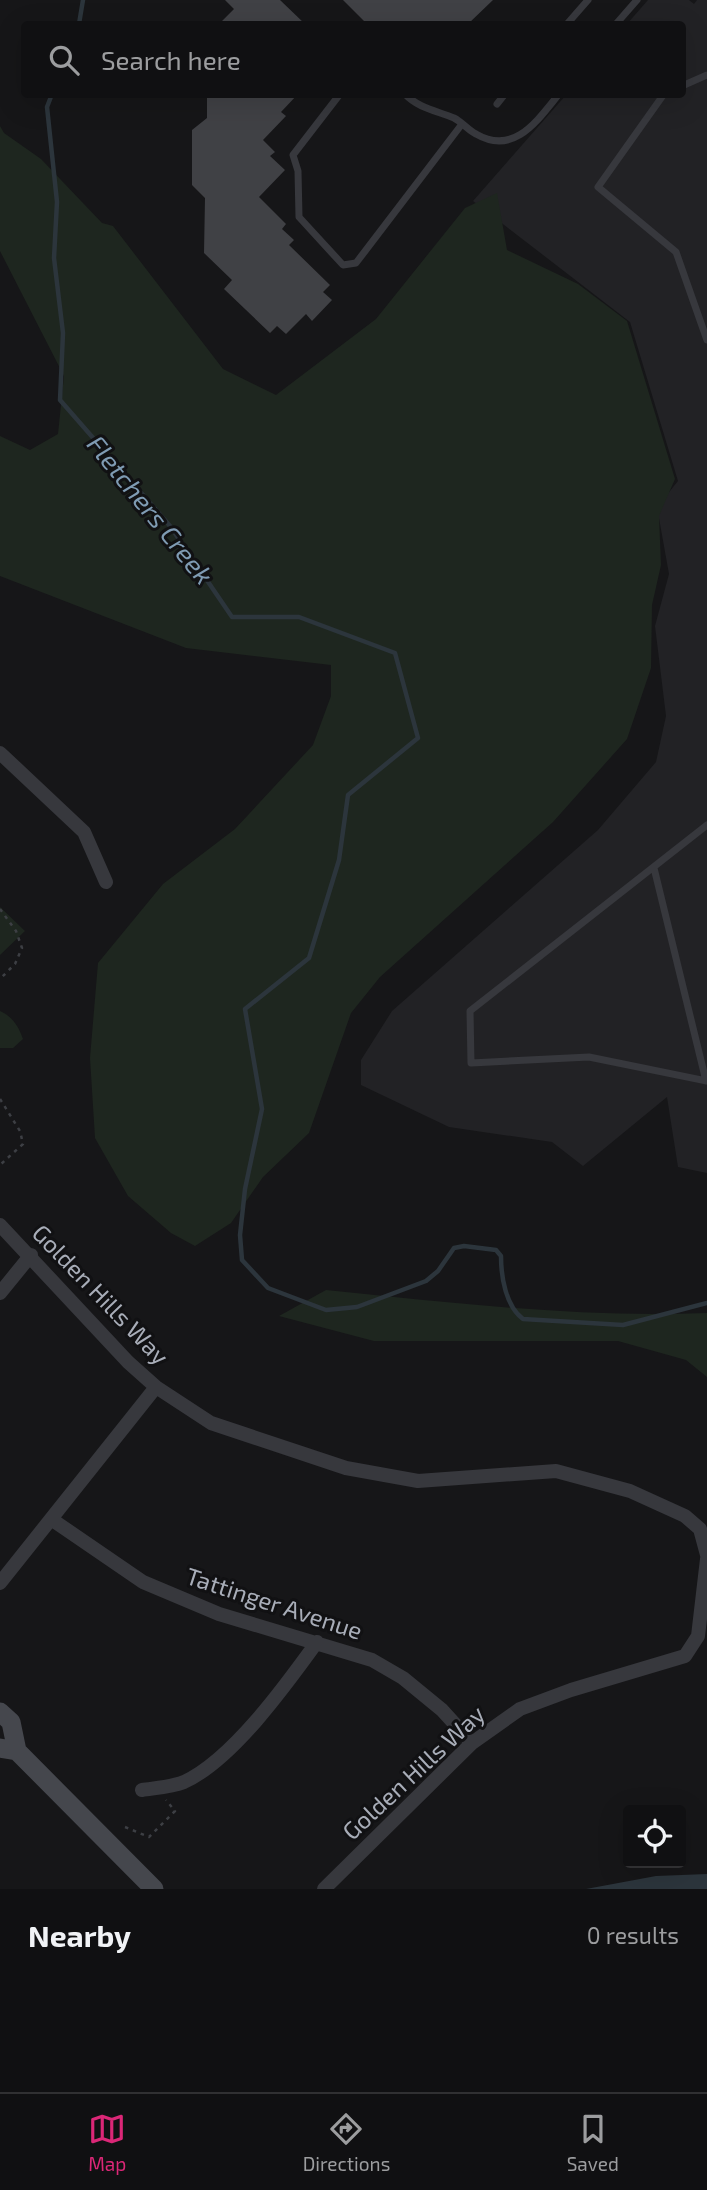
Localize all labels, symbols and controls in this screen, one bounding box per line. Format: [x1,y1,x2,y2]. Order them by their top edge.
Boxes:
search box [21,21,686,98]
icon: search [45,41,83,79]
text: Search here [101,44,241,75]
water label: Fletchers Creek [82,428,221,590]
street label: Golden Hills Way [27,1218,175,1370]
street label: Tattinger Avenue [183,1560,366,1645]
street label: Golden Hills Way [336,1698,490,1845]
map controls [623,1805,686,1868]
button: locate [623,1805,686,1868]
text: Nearby [28,1917,131,1953]
text: 0 results [587,1921,679,1949]
tab: Map [88,2110,126,2175]
tab: Directions [303,2110,390,2175]
tab: Saved [567,2110,619,2175]

